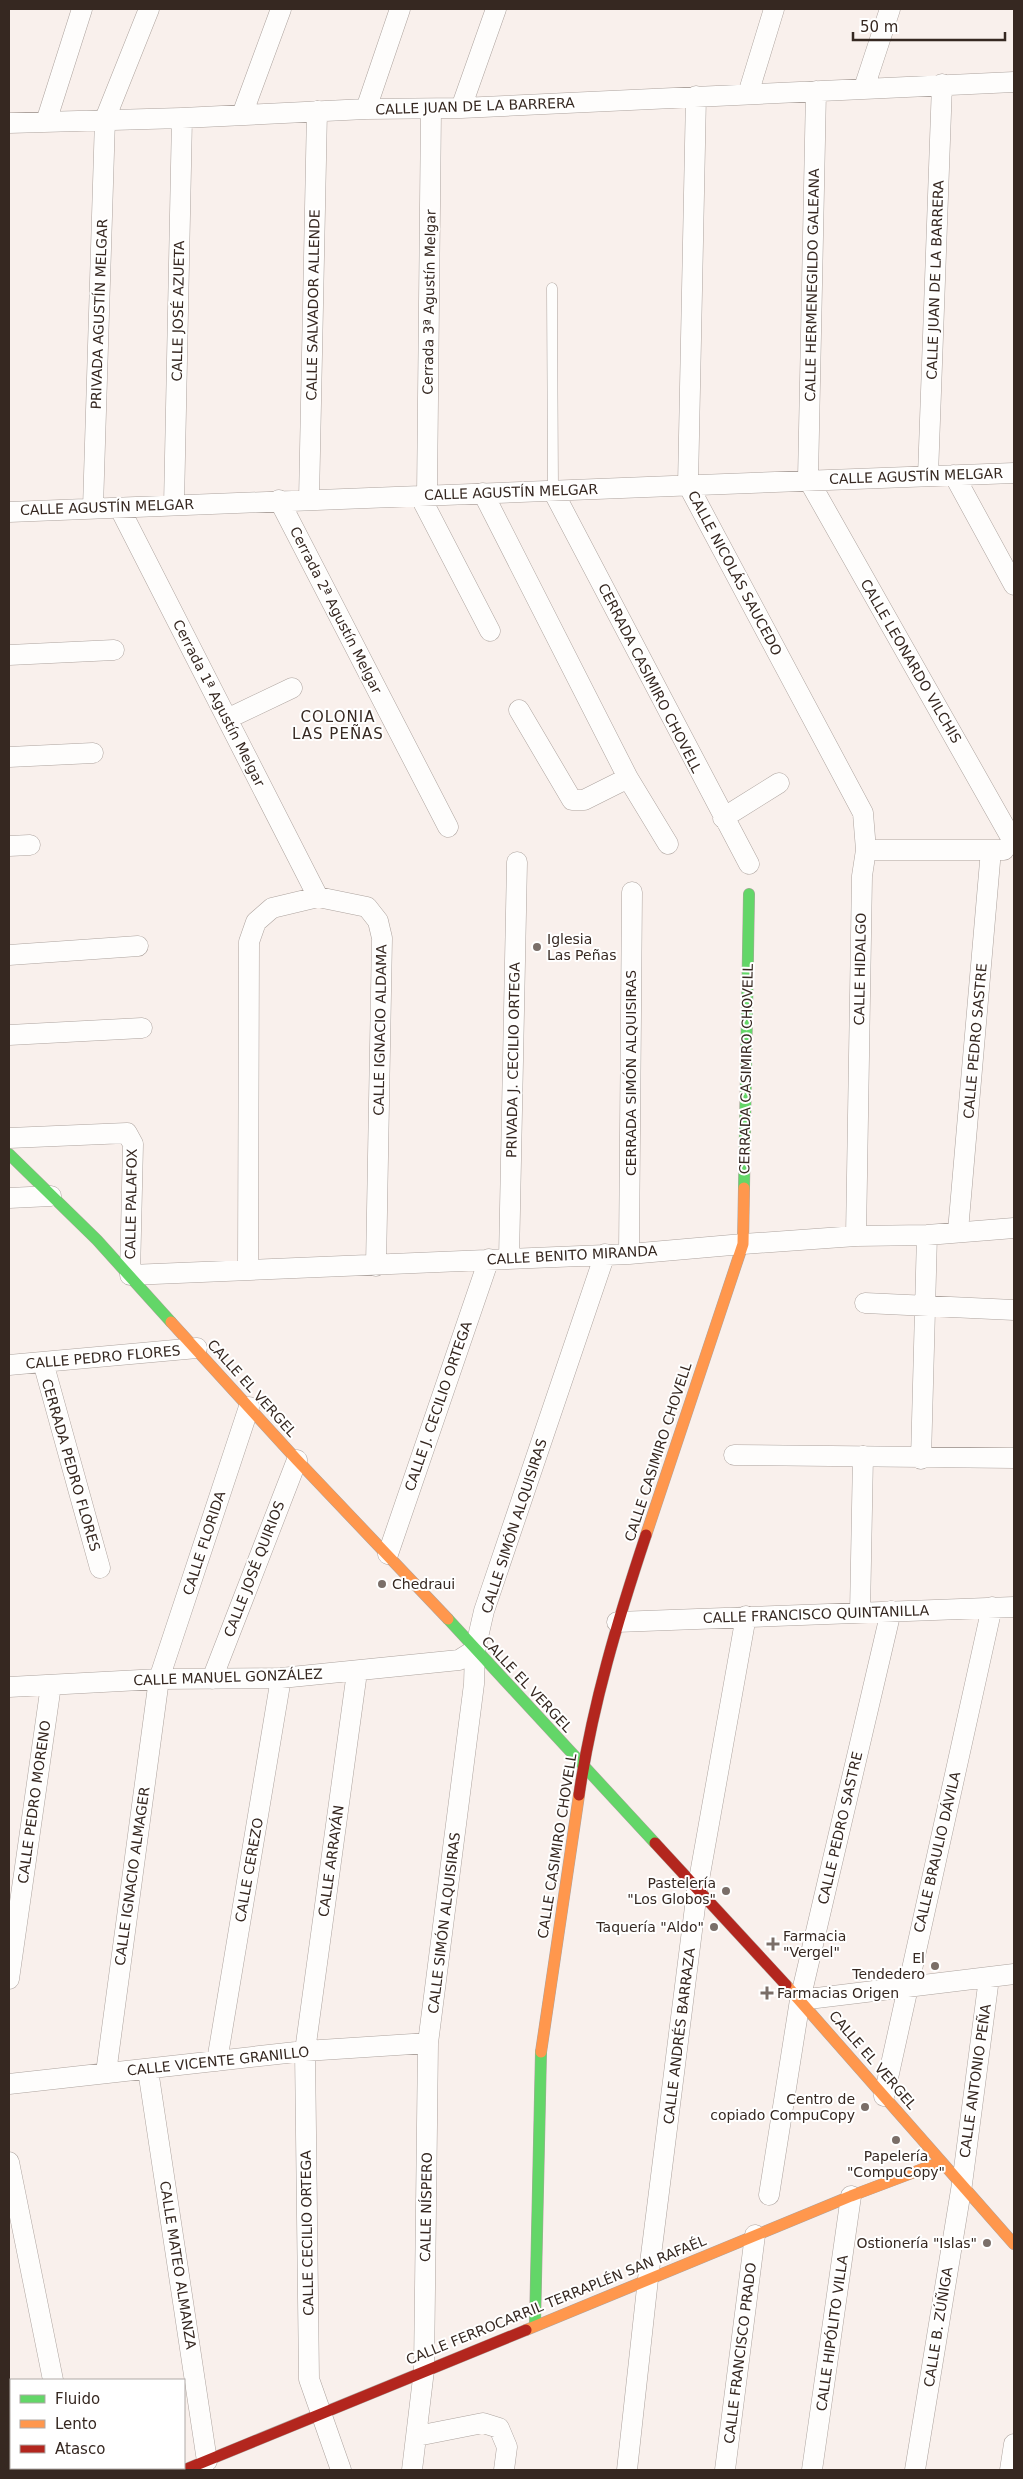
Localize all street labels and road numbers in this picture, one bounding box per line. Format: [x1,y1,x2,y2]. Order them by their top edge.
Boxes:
street label: CALLE JUAN DE LA BARRERA [375,95,575,117]
street label: CALLE HERMENEGILDO GALEANA [802,168,822,402]
street label: CALLE JUAN DE LA BARRERA [924,180,946,380]
street label: CALLE SALVADOR ALLENDE [303,209,323,401]
street label: Cerrada 3ª Agustín Melgar [419,209,439,395]
street label: PRIVADA AGUSTÍN MELGAR [88,218,110,410]
street label: CALLE JOSÉ AZUETA [169,240,187,382]
street label: CALLE AGUSTÍN MELGAR [829,465,1004,487]
street label: CALLE AGUSTÍN MELGAR [424,481,599,503]
street label: CALLE NICOLÁS SAUCEDO [685,488,785,658]
street label: CALLE AGUSTÍN MELGAR [20,496,195,518]
street label: Cerrada 2ª Agustín Melgar [287,524,385,696]
street label: CALLE LEONARDO VILCHIS [857,576,965,746]
street label: CERRADA CASIMIRO CHOVELL [595,581,705,776]
street label: Cerrada 1ª Agustín Melgar [170,617,268,789]
street label: CALLE HIDALGO [851,913,869,1025]
street label: CALLE IGNACIO ALDAMA [371,944,390,1116]
street label: PRIVADA J. CECILIO ORTEGA [503,962,523,1158]
street label: CALLE PEDRO SASTRE [960,962,990,1120]
street label: CERRADA CASIMIRO CHOVELL [736,963,756,1174]
street label: CERRADA SIMÓN ALQUISIRAS [622,970,639,1176]
street label: CALLE PALAFOX [122,1148,140,1260]
street label: CALLE BENITO MIRANDA [486,1243,658,1267]
street label: CALLE J. CECILIO ORTEGA [401,1318,475,1493]
street label: CALLE EL VERGEL [204,1336,300,1440]
street label: CALLE PEDRO FLORES [25,1342,181,1372]
street label: CALLE CASIMIRO CHOVELL [621,1360,695,1543]
street label: CERRADA PEDRO FLORES [39,1377,103,1553]
street label: CALLE SIMÓN ALQUISIRAS [477,1436,550,1615]
street label: CALLE FLORIDA [180,1488,229,1597]
street label: CALLE JOSÉ QUIRIOS [221,1498,287,1639]
street label: CALLE FRANCISCO QUINTANILLA [703,1602,930,1626]
street label: CALLE EL VERGEL [479,1633,576,1735]
street label: CALLE MANUEL GONZÁLEZ [133,1666,323,1688]
street label: CALLE PEDRO MORENO [15,1719,53,1885]
street label: CALLE PEDRO SASTRE [815,1750,865,1906]
street label: CALLE CASIMIRO CHOVELL [534,1752,580,1940]
street label: CALLE BRAULIO DÁVILA [911,1769,963,1934]
street label: CALLE IGNACIO ALMAGER [112,1785,153,1967]
street label: CALLE ARRAYÁN [315,1804,347,1918]
street label: CALLE CEREZO [232,1816,266,1924]
street label: CALLE SIMÓN ALQUISIRAS [424,1831,463,2015]
street label: CALLE ANDRÉS BARRAZA [660,1946,698,2125]
street label: CALLE ANTONIO PEÑA [956,2003,994,2159]
street label: CALLE EL VERGEL [826,2008,920,2113]
street label: CALLE VICENTE GRANILLO [126,2043,310,2079]
street label: CALLE CECILIO ORTEGA [298,2150,316,2316]
street label: CALLE NÍSPERO [417,2152,435,2262]
street label: CALLE MATEO ALMANZA [157,2180,199,2351]
street label: CALLE FERROCARRIL TERRAPLÉN SAN RAFAÉL [404,2232,708,2368]
street label: CALLE HIPÓLITO VILLA [812,2253,851,2412]
street label: CALLE FRANCISCO PRADO [721,2261,759,2445]
street label: CALLE B. ZÚÑIGA [920,2265,955,2388]

